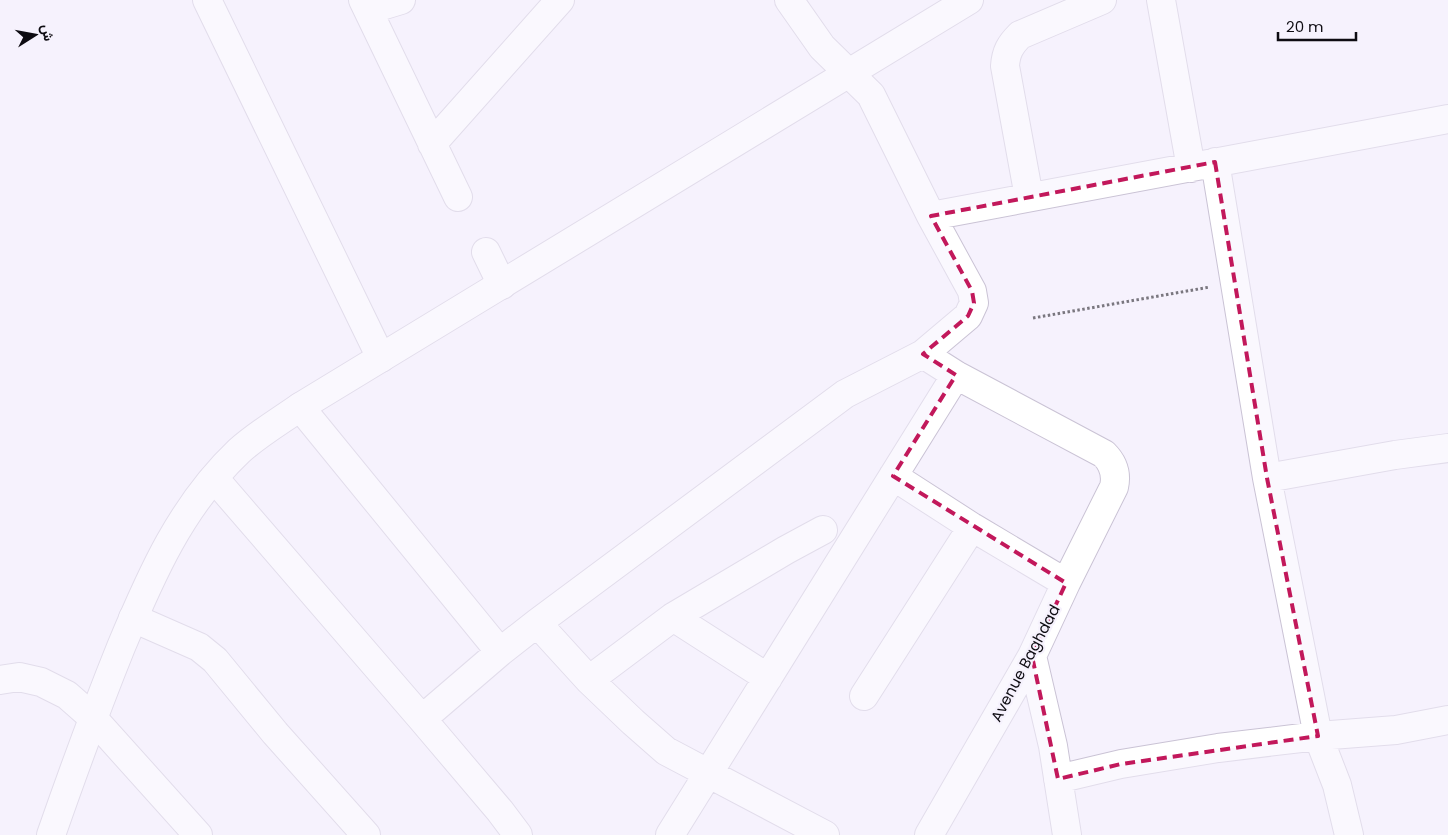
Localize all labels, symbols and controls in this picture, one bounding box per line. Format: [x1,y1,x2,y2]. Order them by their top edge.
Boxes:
north arrow [10,10,60,60]
scale bar [1278,10,1356,42]
text: 20 m [1286,16,1324,37]
text: ش [36,22,59,43]
street label: Avenue Baghdad [985,601,1065,725]

